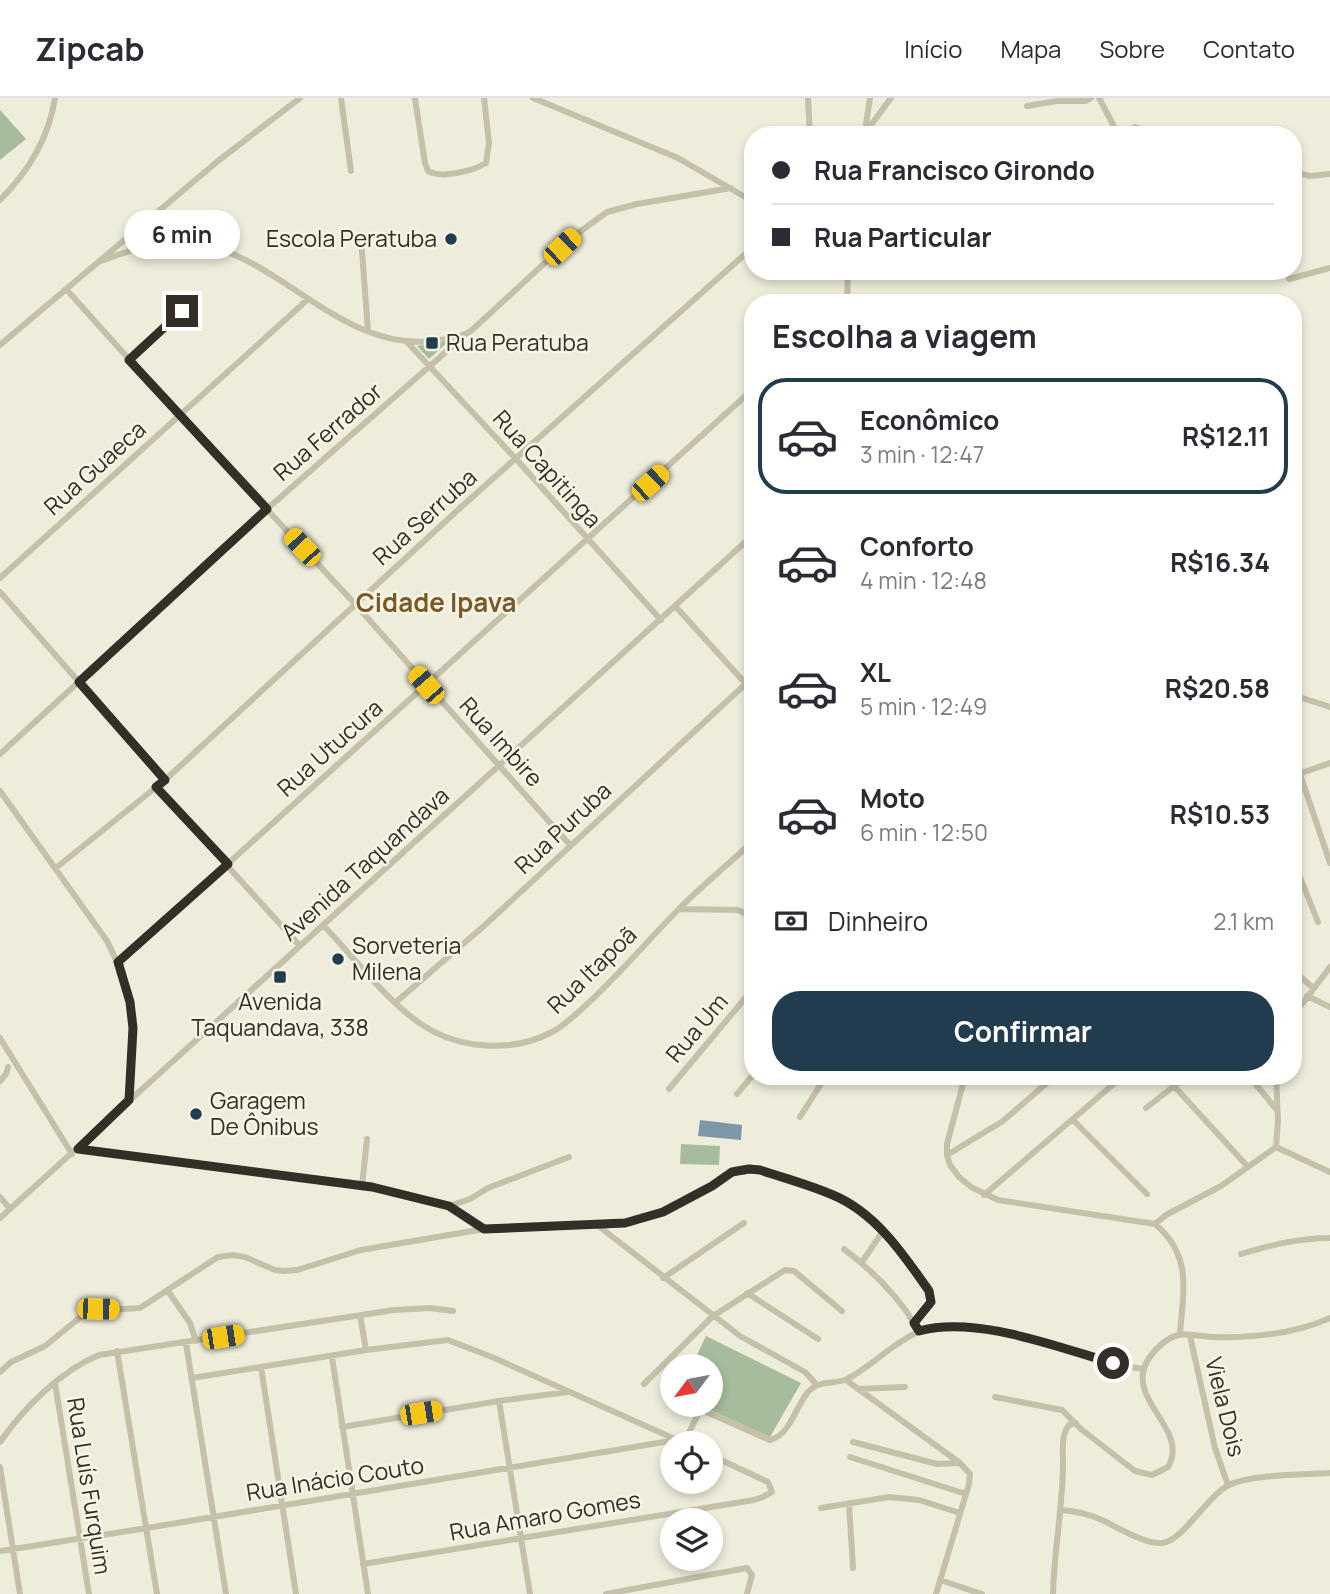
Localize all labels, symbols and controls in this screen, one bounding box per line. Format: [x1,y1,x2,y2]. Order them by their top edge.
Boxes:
text: Zipcab [35,26,145,71]
text: Início [904,32,962,65]
text: Mapa [1000,32,1061,65]
text: Sobre [1099,32,1165,65]
text: Contato [1203,32,1295,65]
text: Rua Francisco Girondo [814,152,1095,188]
callout: 6 min [124,209,240,258]
text: 6 min [152,218,212,250]
text: Rua Particular [814,219,992,255]
place label: Escola Peratuba [266,222,437,254]
car [540,225,585,269]
marker: Escola Peratuba [443,231,459,247]
route end [166,295,198,327]
text: Escolha a viagem [772,314,1037,358]
place label: Rua Peratuba [446,326,589,358]
marker: Rua Peratuba [424,335,440,351]
street label: Rua Ferrador [266,375,389,487]
street label: Rua Capitinga [486,402,609,534]
text: Econômico [860,402,999,438]
icon: car [776,405,839,468]
street label: Rua Guaeca [36,413,152,522]
text: R$12.11 [1182,418,1270,454]
text: 3 min · 12:47 [860,438,984,470]
street label: Rua Serruba [365,461,483,572]
car [628,461,673,505]
car [280,524,325,570]
text: Conforto [860,528,974,564]
icon: car [776,531,839,594]
text: R$16.34 [1170,544,1270,580]
text: 4 min · 12:48 [860,564,987,596]
district label: Cidade Ipava [356,584,516,620]
text: XL [860,654,891,690]
icon: car [776,657,839,720]
car [405,662,448,708]
text: R$20.58 [1165,670,1270,706]
street label: Rua Imbire [453,689,551,793]
text: 5 min · 12:49 [860,690,987,722]
street label: Rua Utucura [270,691,389,803]
street label: Rua Puruba [507,774,618,880]
street label: Avenida Taquandava [273,779,455,948]
text: Moto [860,780,925,816]
icon: car [776,783,839,846]
text: R$10.53 [1170,796,1270,832]
text: 6 min · 12:50 [860,816,988,848]
icon: cash [772,902,810,940]
text: Dinheiro [828,903,928,939]
text: 2.1 km [1213,905,1274,937]
street label: Rua Itapoã [540,919,643,1020]
place label: Sorveteria Milena [352,929,461,987]
marker: Sorveteria Milena [330,951,346,967]
marker: Avenida Taquandava, 338 [272,969,288,985]
place label: Avenida Taquandava, 338 [191,985,369,1043]
street label: Rua Um [658,986,735,1069]
button: Confirmar [772,991,1274,1071]
place label: Garagem De Ônibus [210,1084,319,1142]
marker: Garagem De Ônibus [188,1106,204,1122]
car [77,1298,120,1320]
car [201,1323,246,1351]
route start [1097,1347,1129,1379]
north arrow [660,1354,723,1418]
map controls [660,1354,723,1571]
street label: Viela Dois [1198,1354,1254,1460]
street label: Rua Luís Furquim [60,1395,120,1577]
car [399,1399,444,1427]
button: locate [660,1431,723,1494]
street label: Rua Inácio Couto [244,1448,426,1508]
street label: Rua Amaro Gomes [447,1482,643,1548]
button: layers [660,1508,723,1571]

